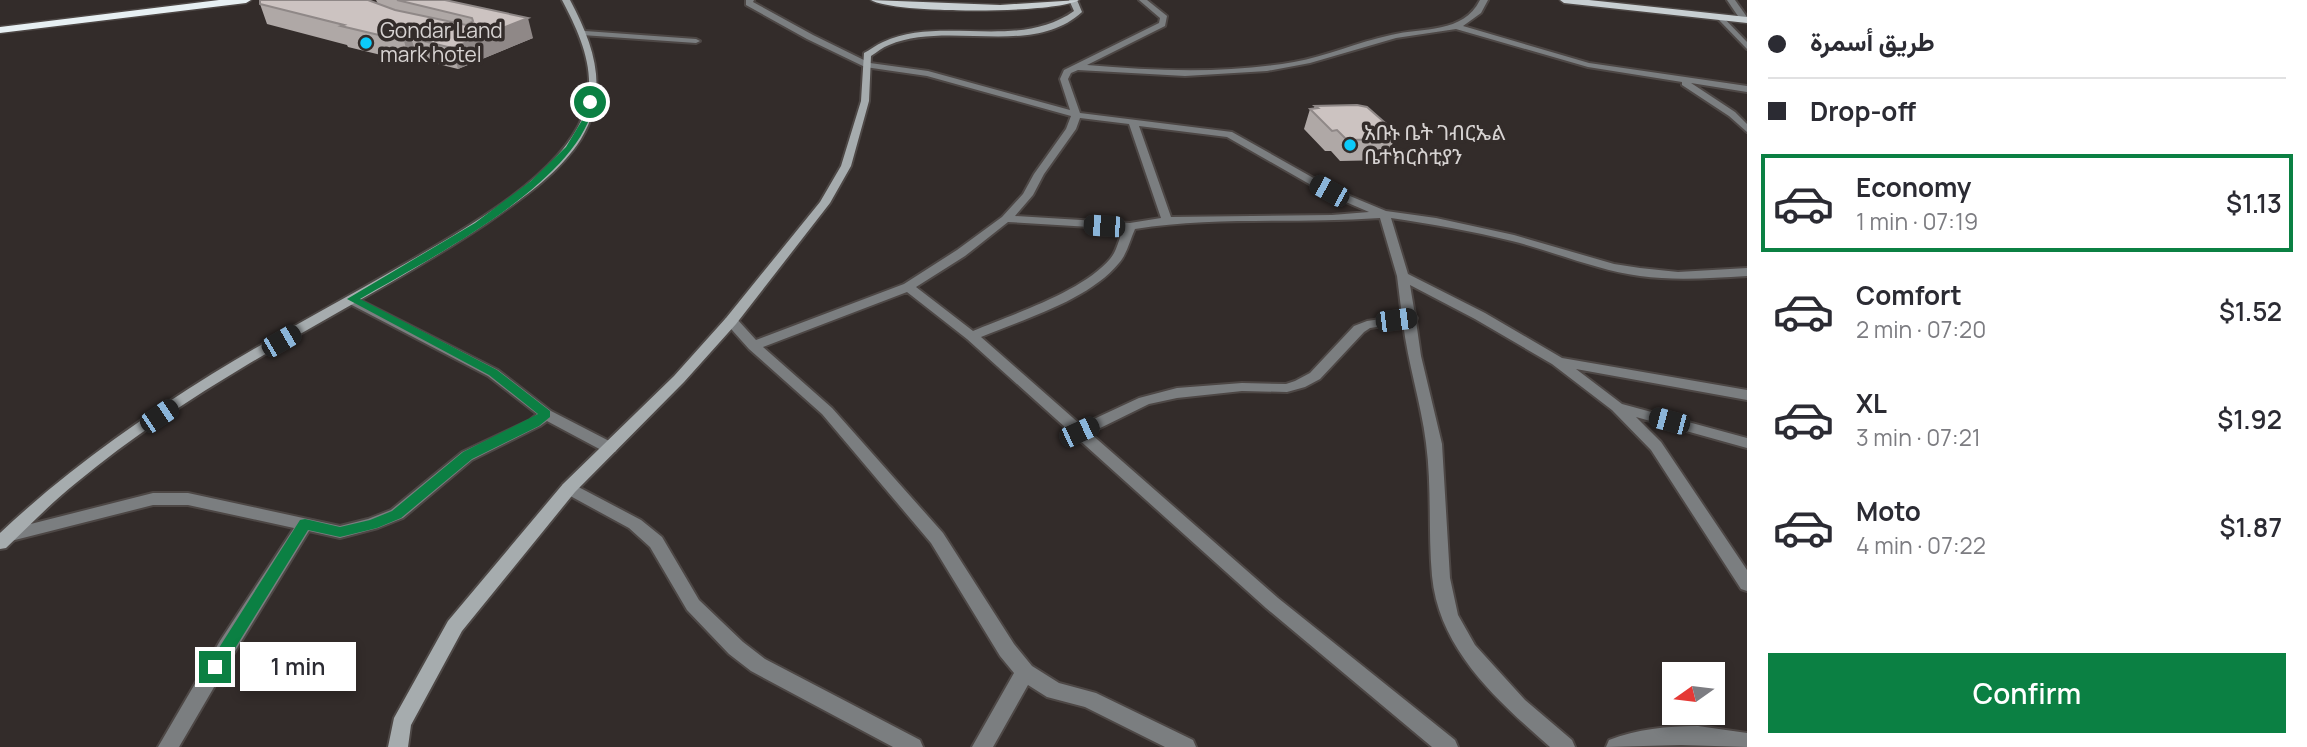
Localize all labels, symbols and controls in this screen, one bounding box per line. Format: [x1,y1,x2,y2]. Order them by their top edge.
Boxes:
place label: Gondar Land mark hotel [380,16,503,68]
text: طريق أسمرة [1810,23,1935,59]
marker: Gondar Land mark hotel [358,35,374,51]
route start [574,86,606,118]
text: Drop-off [1810,93,1916,129]
place label: አቡኑ ቤት ገብርኤል ቤተክርስቲያን [1364,118,1506,170]
marker: አቡኑ ቤት ገብርኤል ቤተክርስቲያን [1342,137,1358,153]
text: Economy [1856,169,1971,205]
car [1306,172,1353,210]
icon: car [1772,172,1835,235]
text: $1.13 [2226,185,2282,221]
text: 1 min · 07:19 [1856,205,1978,237]
car [1083,214,1126,238]
text: Comfort [1856,277,1962,313]
icon: car [1772,280,1835,343]
text: $1.52 [2219,293,2282,329]
car [1374,307,1419,333]
text: 2 min · 07:20 [1856,313,1986,345]
car [258,321,305,361]
text: XL [1856,385,1887,421]
icon: car [1772,388,1835,451]
car [136,396,183,436]
text: $1.92 [2217,401,2282,437]
car [1646,405,1693,437]
car [1056,414,1103,450]
text: 3 min · 07:21 [1856,421,1981,453]
text: Moto [1856,493,1921,529]
icon: car [1772,496,1835,559]
text: $1.87 [2219,509,2282,545]
text: 4 min · 07:22 [1856,529,1986,561]
callout: 1 min [240,642,355,692]
text: 1 min [271,650,325,682]
route end [199,651,231,683]
button: Confirm [1768,653,2286,733]
north arrow [1662,662,1726,724]
map controls [1662,662,1725,725]

